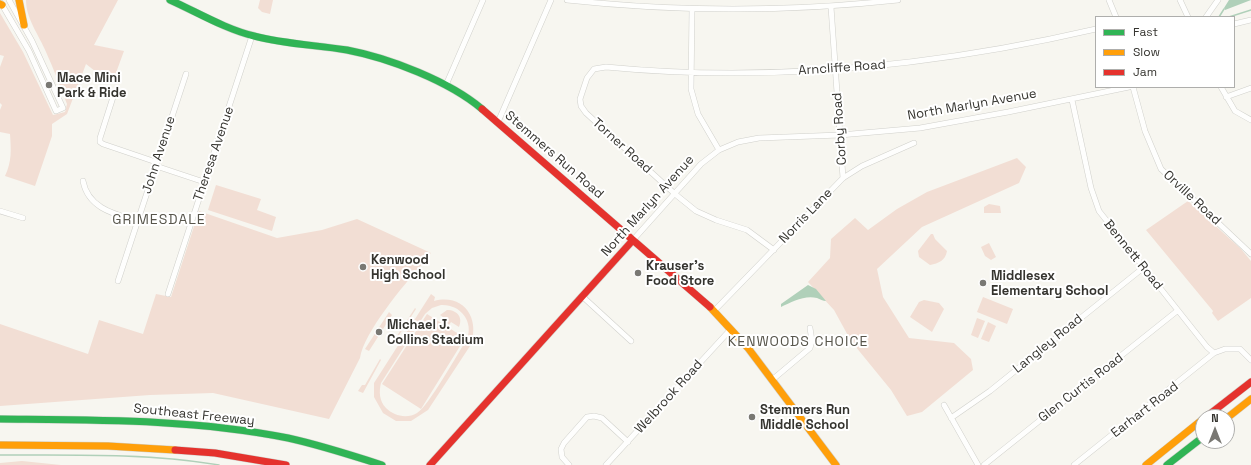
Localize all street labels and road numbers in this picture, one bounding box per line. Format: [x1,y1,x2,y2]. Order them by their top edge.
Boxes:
street label: Arncliffe Road [798,57,886,79]
street label: North Marlyn Avenue [906,86,1038,124]
street label: Corby Road [830,92,850,166]
street label: Theresa Avenue [190,105,238,203]
street label: Stemmers Run Road [501,108,607,202]
street label: John Avenue [139,114,179,196]
street label: Torner Road [589,115,655,177]
street label: North Marlyn Avenue [598,152,698,260]
street label: Orville Road [1160,167,1224,229]
street label: Norris Lane [776,185,836,247]
street label: Bennett Road [1100,217,1166,293]
street label: Langley Road [1010,311,1086,377]
street label: Glen Curtis Road [1036,350,1126,426]
street label: Welbrook Road [632,357,706,437]
street label: Earhart Road [1108,379,1182,441]
street label: Southeast Freeway [133,401,255,429]

